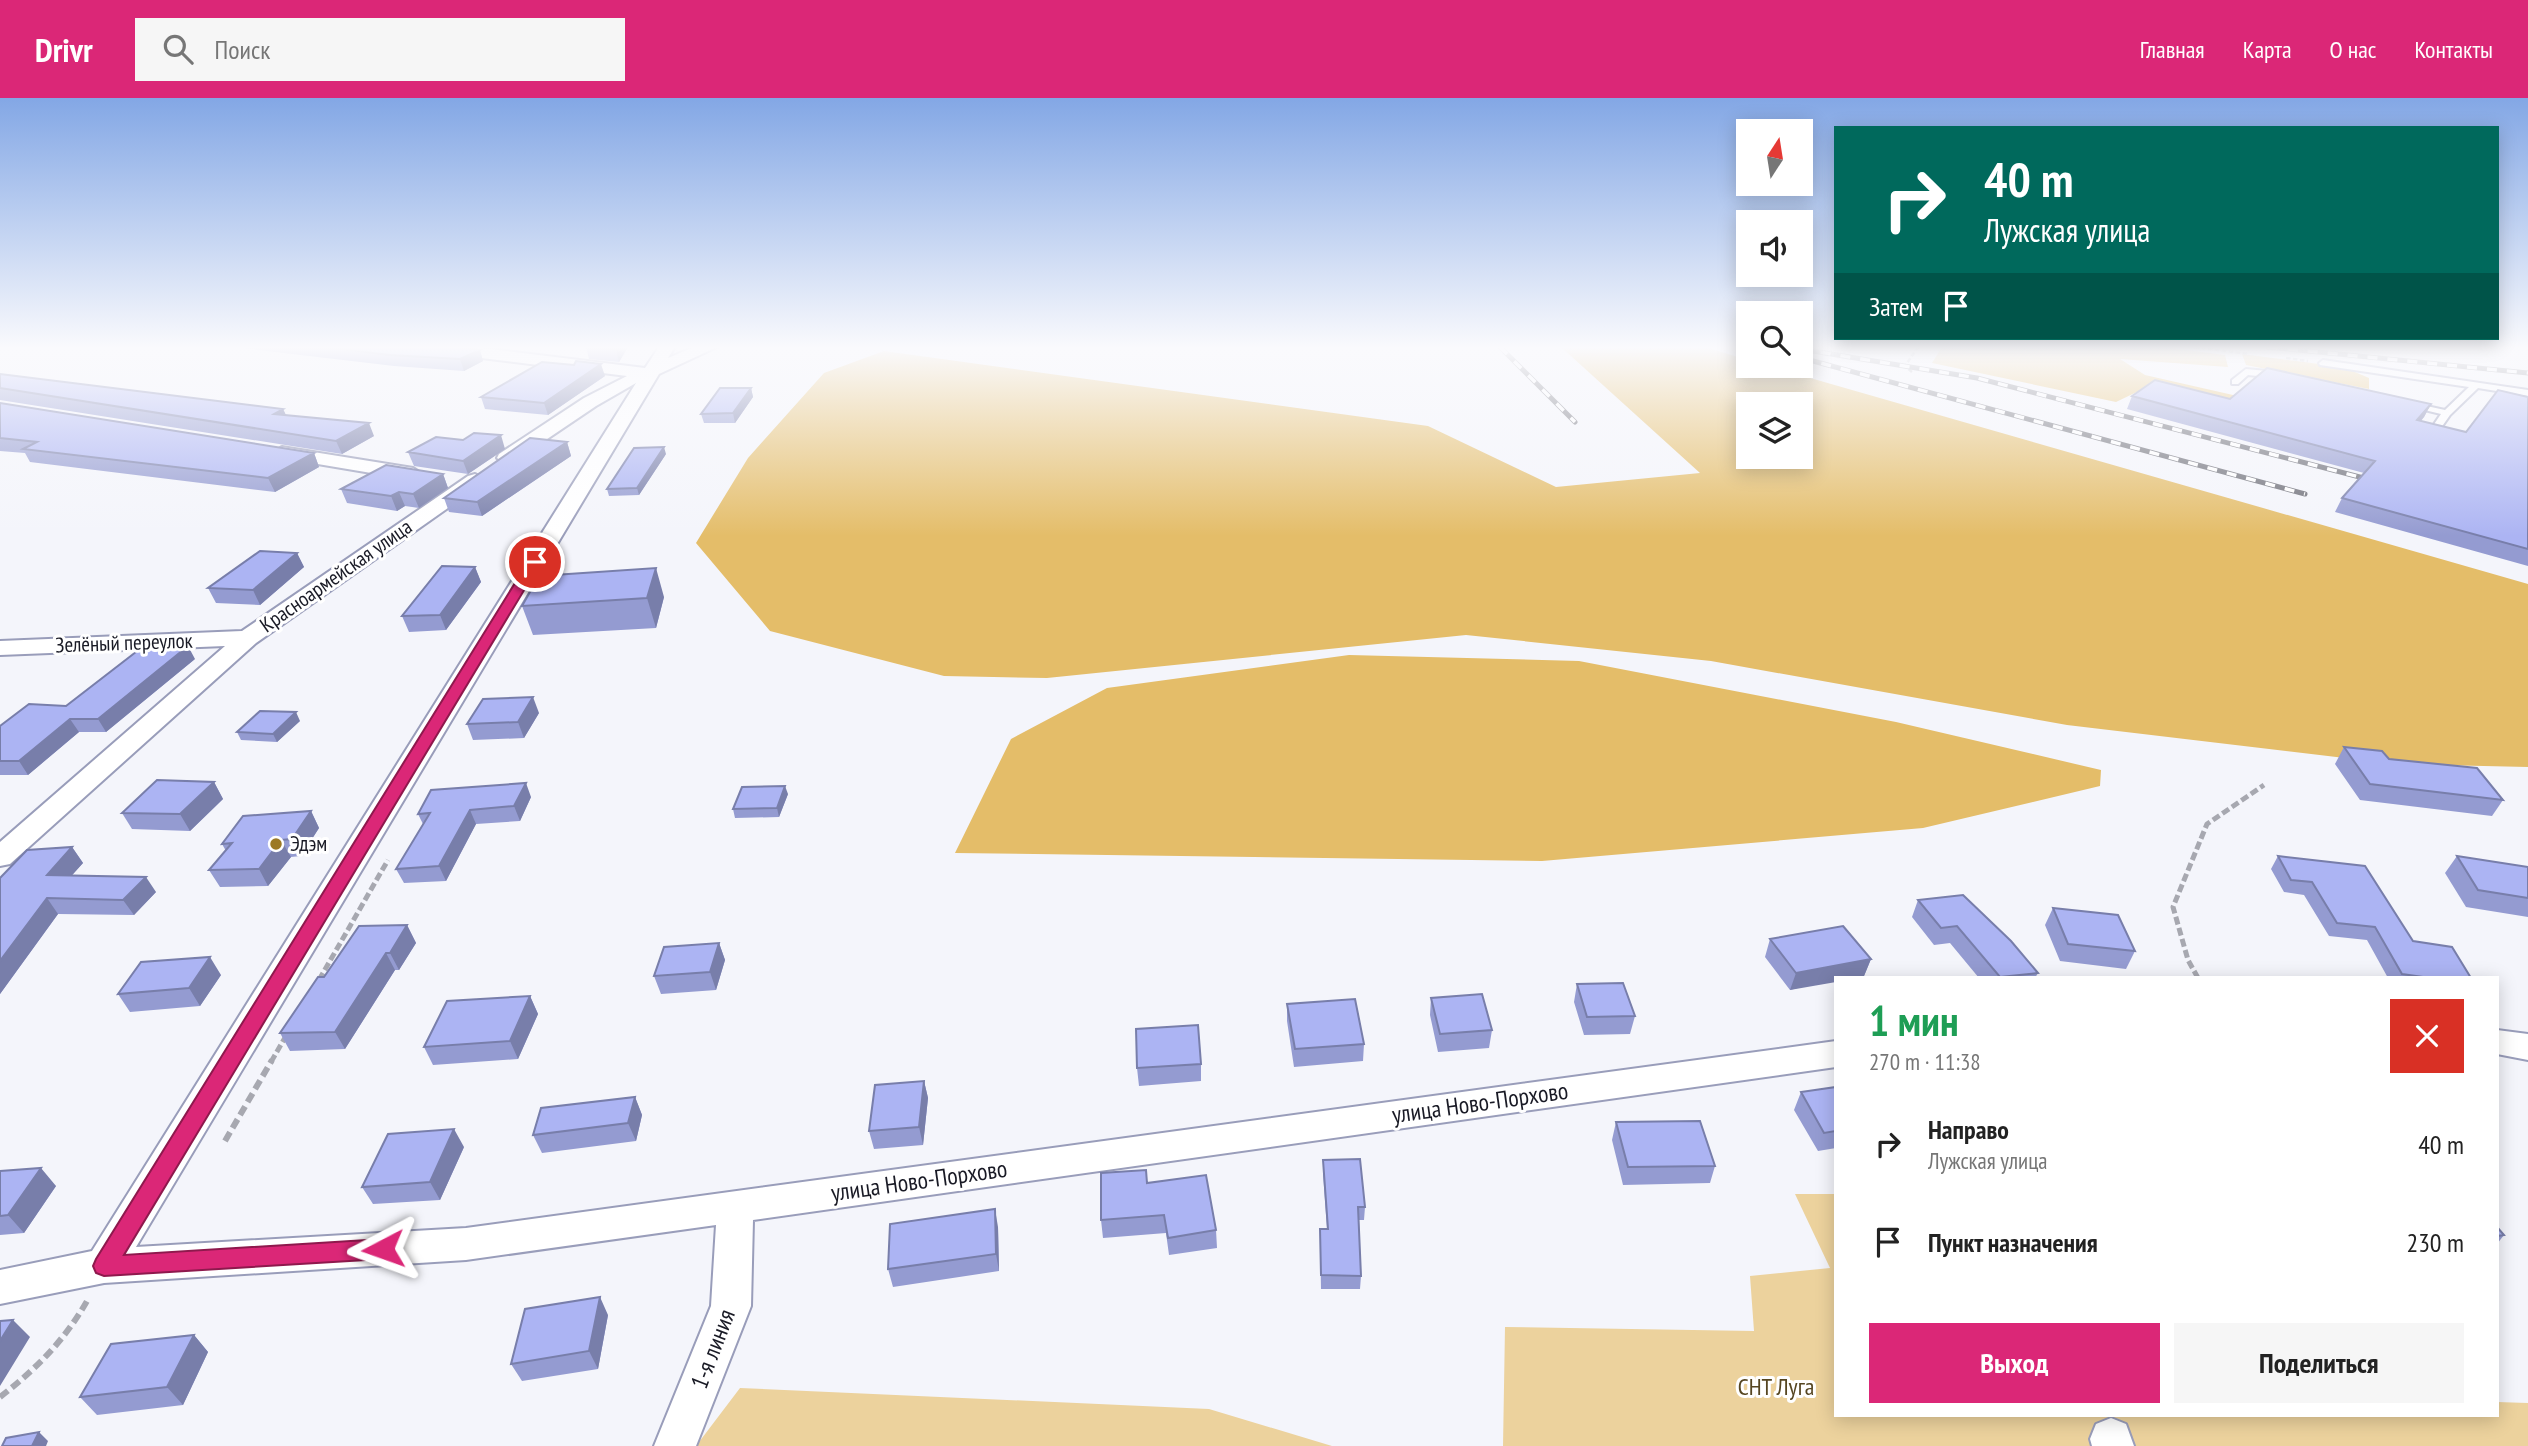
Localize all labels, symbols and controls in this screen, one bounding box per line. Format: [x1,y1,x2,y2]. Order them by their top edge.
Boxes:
search box [135,18,625,81]
text: Drivr [35,28,93,71]
icon: search [159,30,197,68]
text: Поиск [215,33,270,66]
text: Главная [2140,34,2205,65]
text: Карта [2243,34,2292,65]
text: О нас [2330,34,2376,65]
text: Контакты [2414,34,2493,65]
north arrow [1736,119,1813,196]
map controls [1736,119,1813,469]
text: 40 m [1984,147,2073,211]
icon: right [1869,154,1960,245]
text: Лужская улица [1984,209,2150,251]
button: sound [1736,210,1813,287]
icon: arrive [1937,287,1975,325]
text: Затем [1869,290,1923,323]
button: search [1736,301,1813,378]
button: layers [1736,392,1813,469]
street label: Красноармейская улица [254,513,417,638]
pin [505,532,565,592]
icon: arrive [516,543,554,581]
street label: Зелёный переулок [55,627,193,658]
place label: Эдэм [290,830,327,857]
marker: Эдэм [268,836,284,852]
text: 1 мин [1869,993,1959,1048]
button: close [2390,999,2464,1073]
text: 270 m · 11:38 [1869,1047,1981,1076]
street label: улица Ново-Порхово [1390,1075,1570,1130]
text: Направо [1928,1113,2009,1146]
icon: right [1869,1125,1907,1163]
text: 40 m [2418,1128,2464,1161]
text: Лужская улица [1928,1146,2048,1175]
street label: улица Ново-Порхово [829,1153,1009,1208]
position arrow [346,1212,420,1286]
icon: arrive [1869,1223,1907,1261]
text: Пункт назначения [1928,1226,2098,1259]
text: 230 m [2406,1226,2464,1259]
street label: 1-я линия [683,1305,742,1393]
button: Выход [1869,1323,2160,1403]
button: Поделиться [2174,1323,2464,1403]
park label: СНТ Луга [1738,1371,1814,1402]

